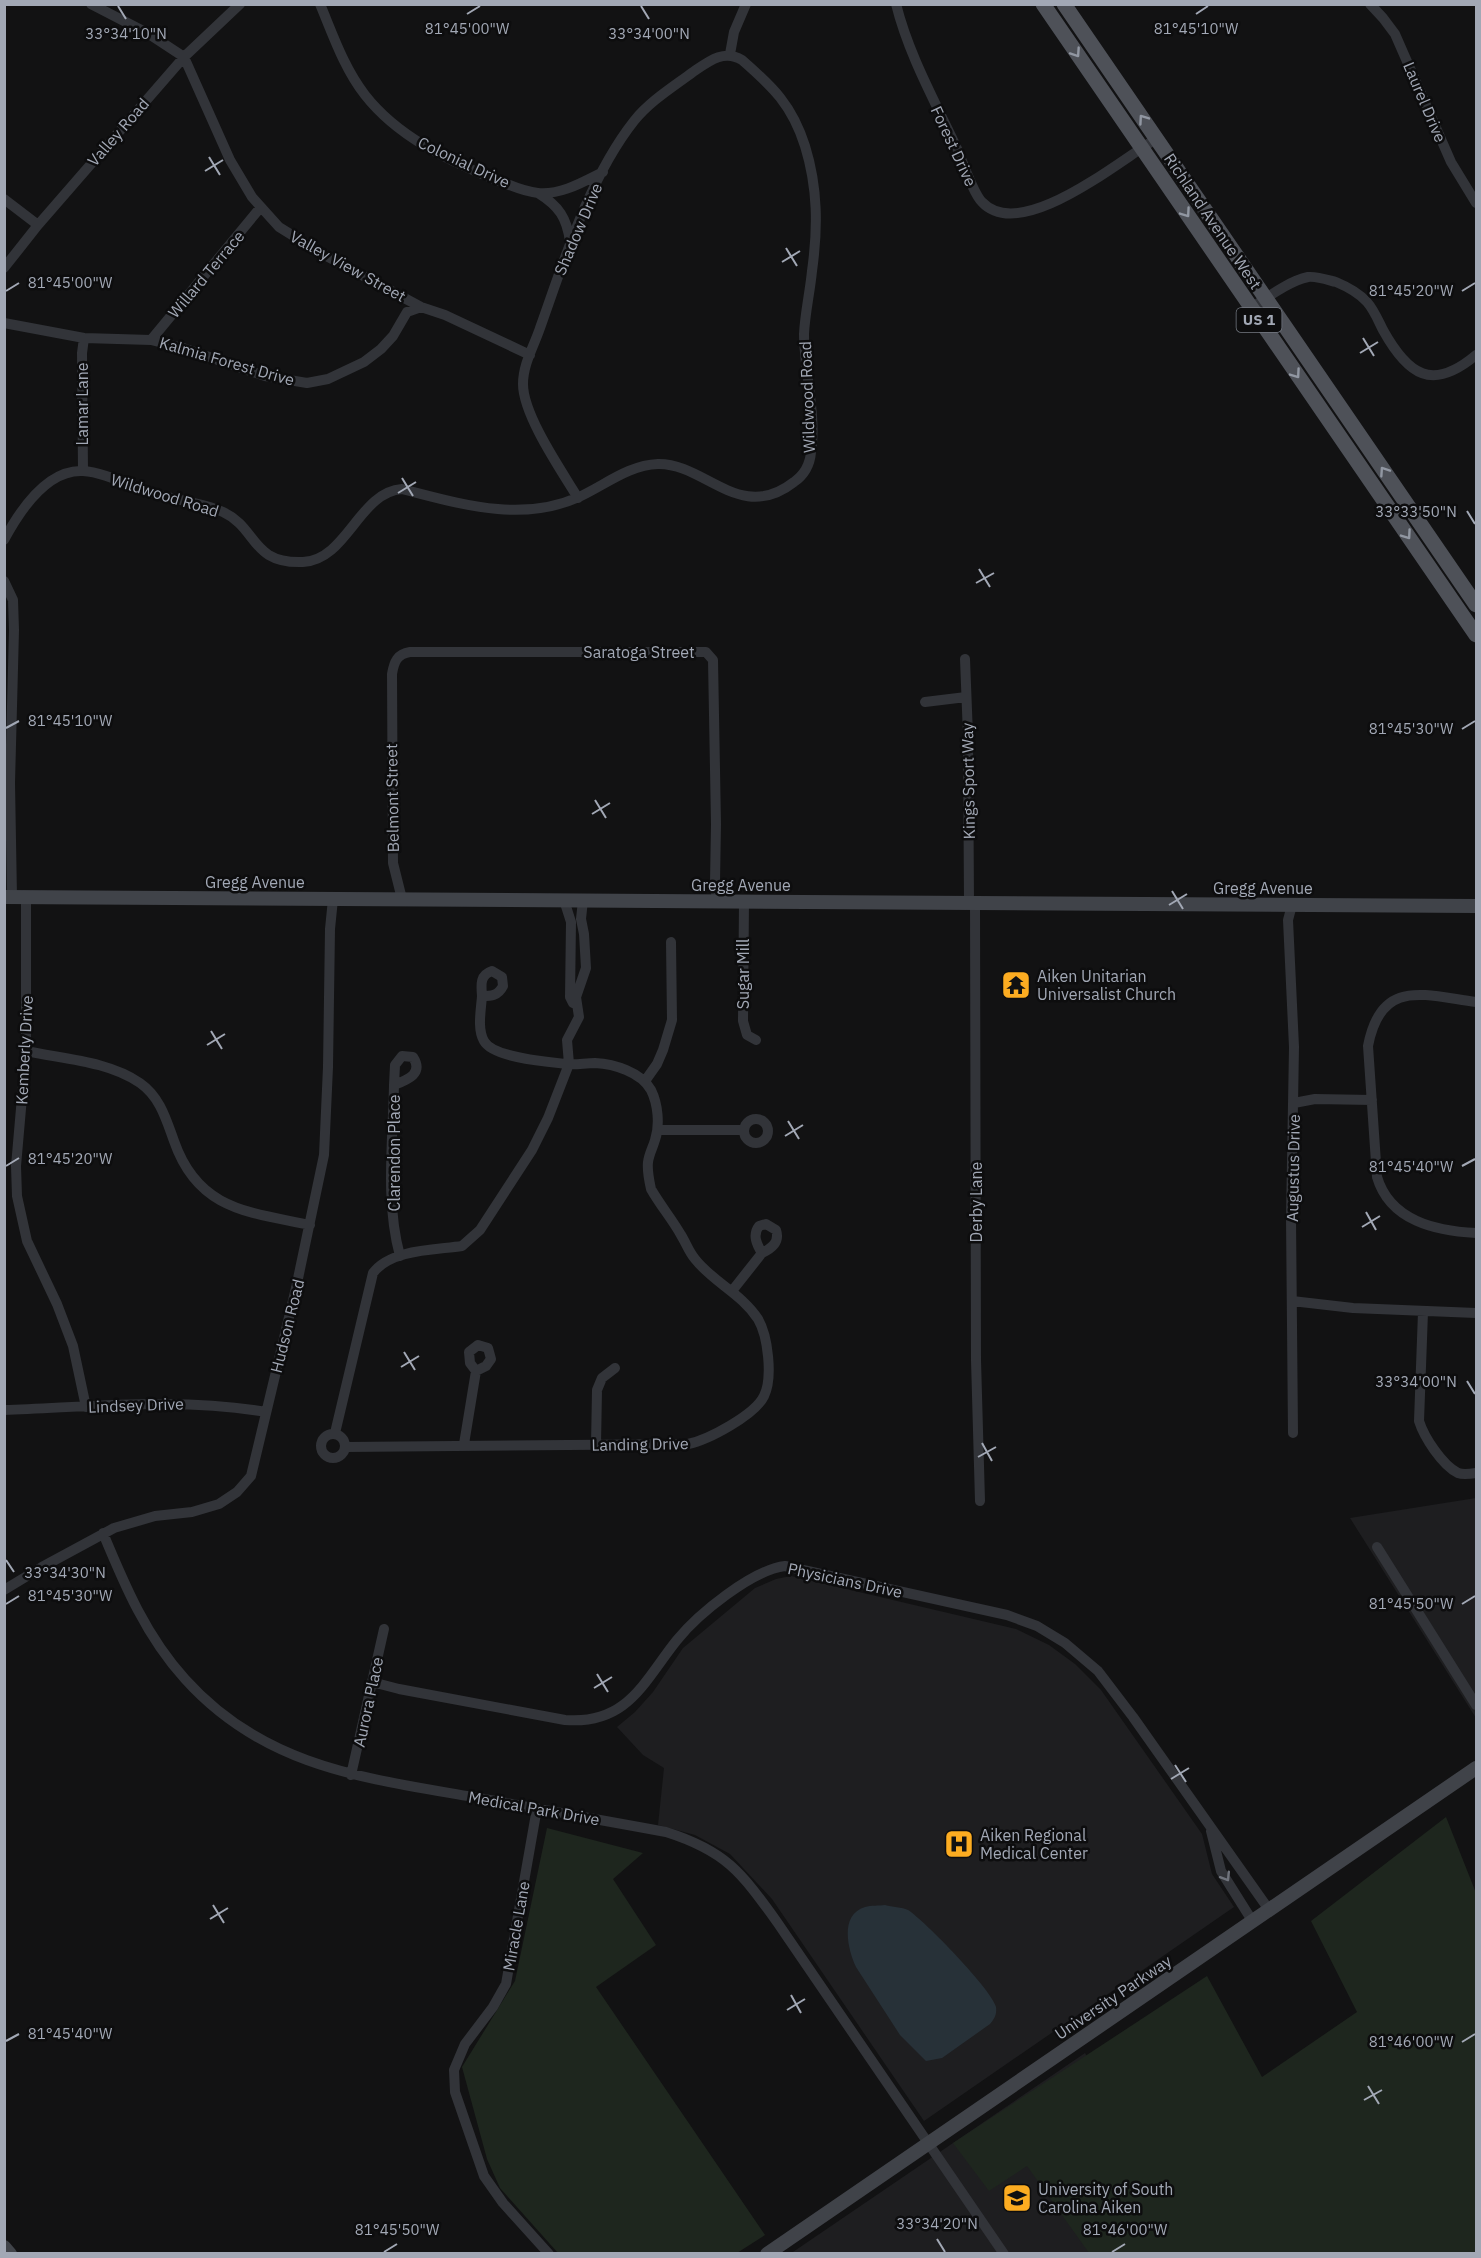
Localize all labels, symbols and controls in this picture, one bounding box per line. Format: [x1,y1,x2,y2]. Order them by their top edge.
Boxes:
text: 81°45'00"W [425,19,510,38]
text: 81°45'10"W [1154,19,1239,38]
text: 33°34'10"N [85,24,167,43]
text: 33°34'00"N [608,24,690,43]
one-way arrow [1069,46,1080,57]
street label: Laurel Drive [1399,59,1451,145]
street label: Valley Road [83,94,153,170]
street label: Forest Drive [927,103,981,190]
one-way arrow [1139,115,1150,126]
street label: Colonial Drive [415,132,513,192]
street label: Richland Avenue West [1160,149,1266,293]
street label: Shadow Drive [550,180,606,278]
one-way arrow [1179,207,1190,218]
street label: Willard Terrace [164,226,249,322]
street label: Valley View Street [287,226,409,306]
text: 81°45'00"W [28,273,113,292]
text: 81°45'20"W [1369,281,1454,300]
road number: US 1 [1236,308,1282,332]
street label: Kalmia Forest Drive [157,332,297,390]
street label: Wildwood Road [795,341,819,453]
street label: Lamar Lane [72,362,92,446]
one-way arrow [1289,368,1300,379]
one-way arrow [1380,466,1391,477]
street label: Wildwood Road [109,469,221,521]
text: 33°33'50"N [1375,502,1457,521]
one-way arrow [1400,528,1411,539]
street label: Saratoga Street [583,642,695,662]
text: 81°45'10"W [28,711,113,730]
text: 81°45'30"W [1369,719,1454,738]
street label: Kings Sport Way [957,722,979,839]
street label: Belmont Street [381,743,403,853]
street label: Gregg Avenue [205,872,305,892]
street label: Gregg Avenue [691,875,791,895]
street label: Gregg Avenue [1213,878,1313,898]
street label: Sugar Mill [733,939,753,1009]
place label: Aiken Unitarian Universalist Church [1037,966,1176,1004]
temple icon: Aiken Unitarian Universalist Church [1000,969,1032,1001]
street label: Kemberly Drive [11,995,37,1105]
street label: Clarendon Place [384,1094,404,1211]
street label: Augustus Drive [1282,1114,1304,1222]
text: 81°45'20"W [28,1149,113,1168]
text: 81°45'40"W [1369,1157,1454,1176]
street label: Derby Lane [966,1161,986,1242]
street label: Hudson Road [266,1277,308,1375]
text: 33°34'00"N [1375,1372,1457,1391]
street label: Lindsey Drive [88,1393,184,1417]
street label: Landing Drive [591,1433,689,1455]
street label: Physicians Drive [786,1558,904,1602]
text: 33°34'30"N [24,1563,106,1582]
text: 81°45'30"W [28,1586,113,1605]
text: 81°45'50"W [1369,1594,1454,1613]
street label: Aurora Place [349,1655,387,1749]
street label: Medical Park Drive [467,1787,601,1829]
place label: Aiken Regional Medical Center [980,1825,1088,1863]
hospital icon: Aiken Regional Medical Center [943,1828,975,1860]
one-way arrow [1218,1871,1230,1881]
street label: Miracle Lane [498,1879,534,1972]
street label: University Parkway [1051,1951,1175,2043]
text: 81°45'40"W [28,2024,113,2043]
text: 81°46'00"W [1369,2032,1454,2051]
place label: University of South Carolina Aiken [1038,2179,1173,2217]
school or university icon: University of South Carolina Aiken [1001,2182,1033,2214]
text: 33°34'20"N [896,2214,978,2233]
text: 81°45'50"W [355,2220,440,2239]
text: 81°46'00"W [1083,2220,1168,2239]

